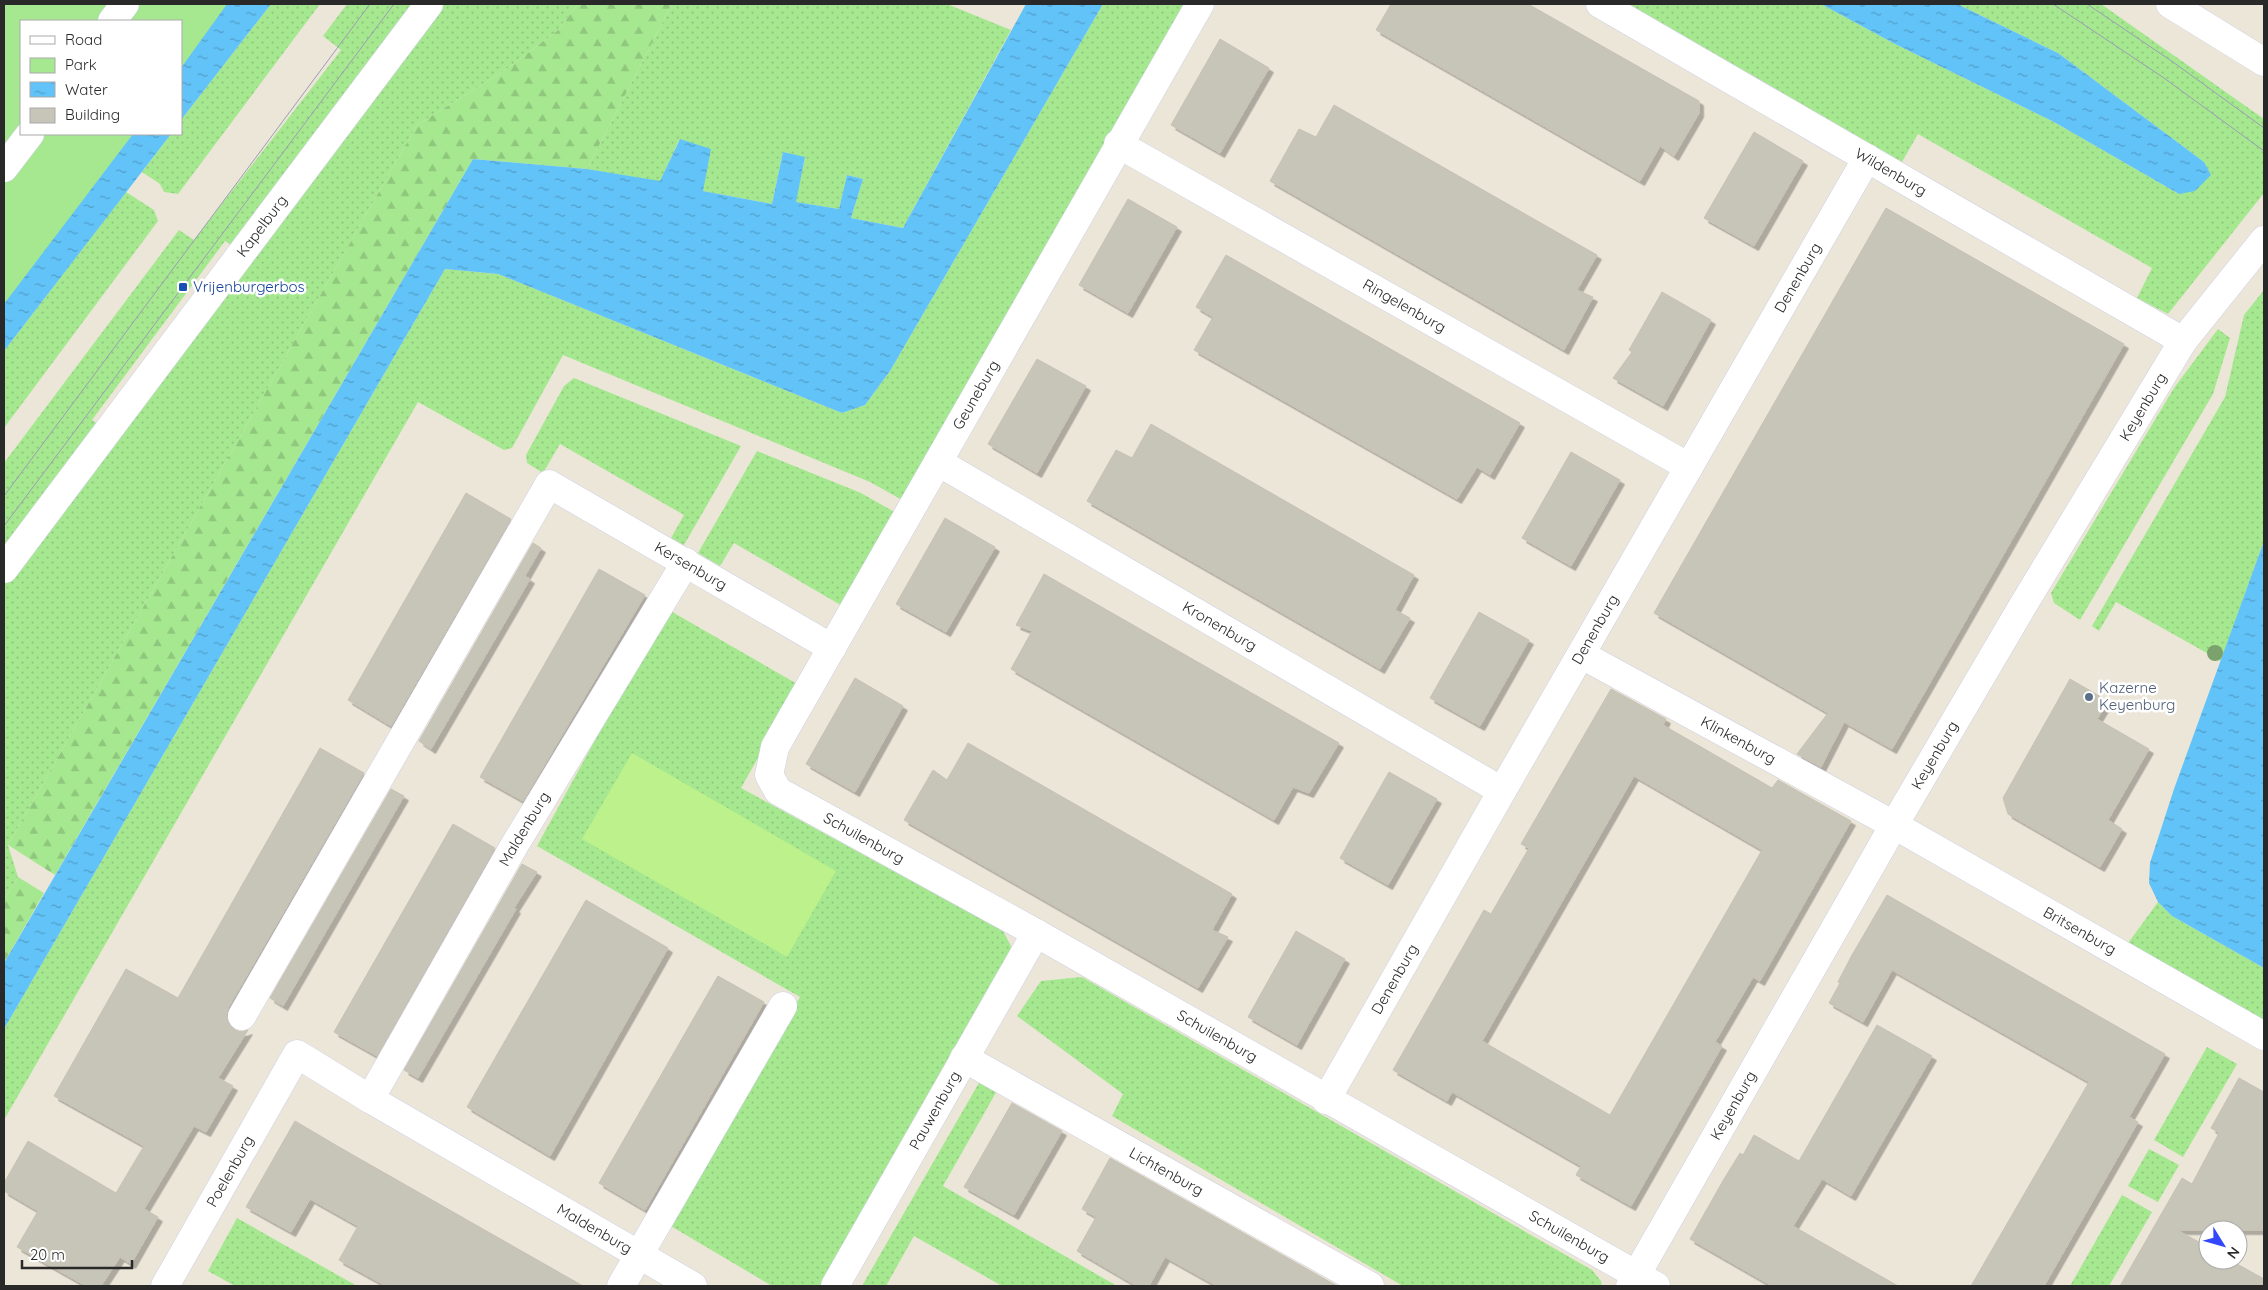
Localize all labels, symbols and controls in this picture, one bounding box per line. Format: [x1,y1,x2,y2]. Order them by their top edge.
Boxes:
legend [20,20,182,135]
text: Road [65,30,102,49]
text: Park [65,55,97,74]
text: Water [65,80,108,99]
text: Building [65,105,120,124]
street label: Wildenburg [1852,144,1930,200]
street label: Kapelburg [232,191,291,261]
street label: Denenburg [1770,239,1825,316]
street label: Ringelenburg [1360,274,1450,337]
place label: Vrijenburgerbos [193,277,305,296]
marker: Vrijenburgerbos [177,281,189,293]
street label: Geuneburg [948,357,1003,433]
street label: Keyenburg [2115,369,2171,444]
street label: Kersenburg [651,537,731,594]
street label: Denenburg [1567,591,1622,668]
street label: Kronenburg [1179,597,1260,655]
place label: Kazerne Keyenburg [2099,678,2175,714]
marker: Kazerne Keyenburg [2083,691,2095,703]
street label: Klinkenburg [1698,712,1779,768]
street label: Keyenburg [1907,717,1962,793]
street label: Maldenburg [494,788,554,870]
street label: Schuilenburg [820,808,908,868]
street label: Britsenburg [2040,902,2120,959]
street label: Denenburg [1367,940,1422,1017]
street label: Schuilenburg [1174,1005,1261,1066]
street label: Keyenburg [1706,1067,1760,1143]
street label: Pauwenburg [905,1068,964,1153]
street label: Poelenburg [202,1132,258,1210]
street label: Lichtenburg [1126,1143,1207,1200]
street label: Maldenburg [554,1199,636,1258]
street label: Schuilenburg [1526,1206,1613,1267]
north arrow [2198,1220,2248,1270]
scale bar [22,1238,132,1270]
text: N [2223,1243,2244,1262]
text: 20 m [30,1245,65,1264]

